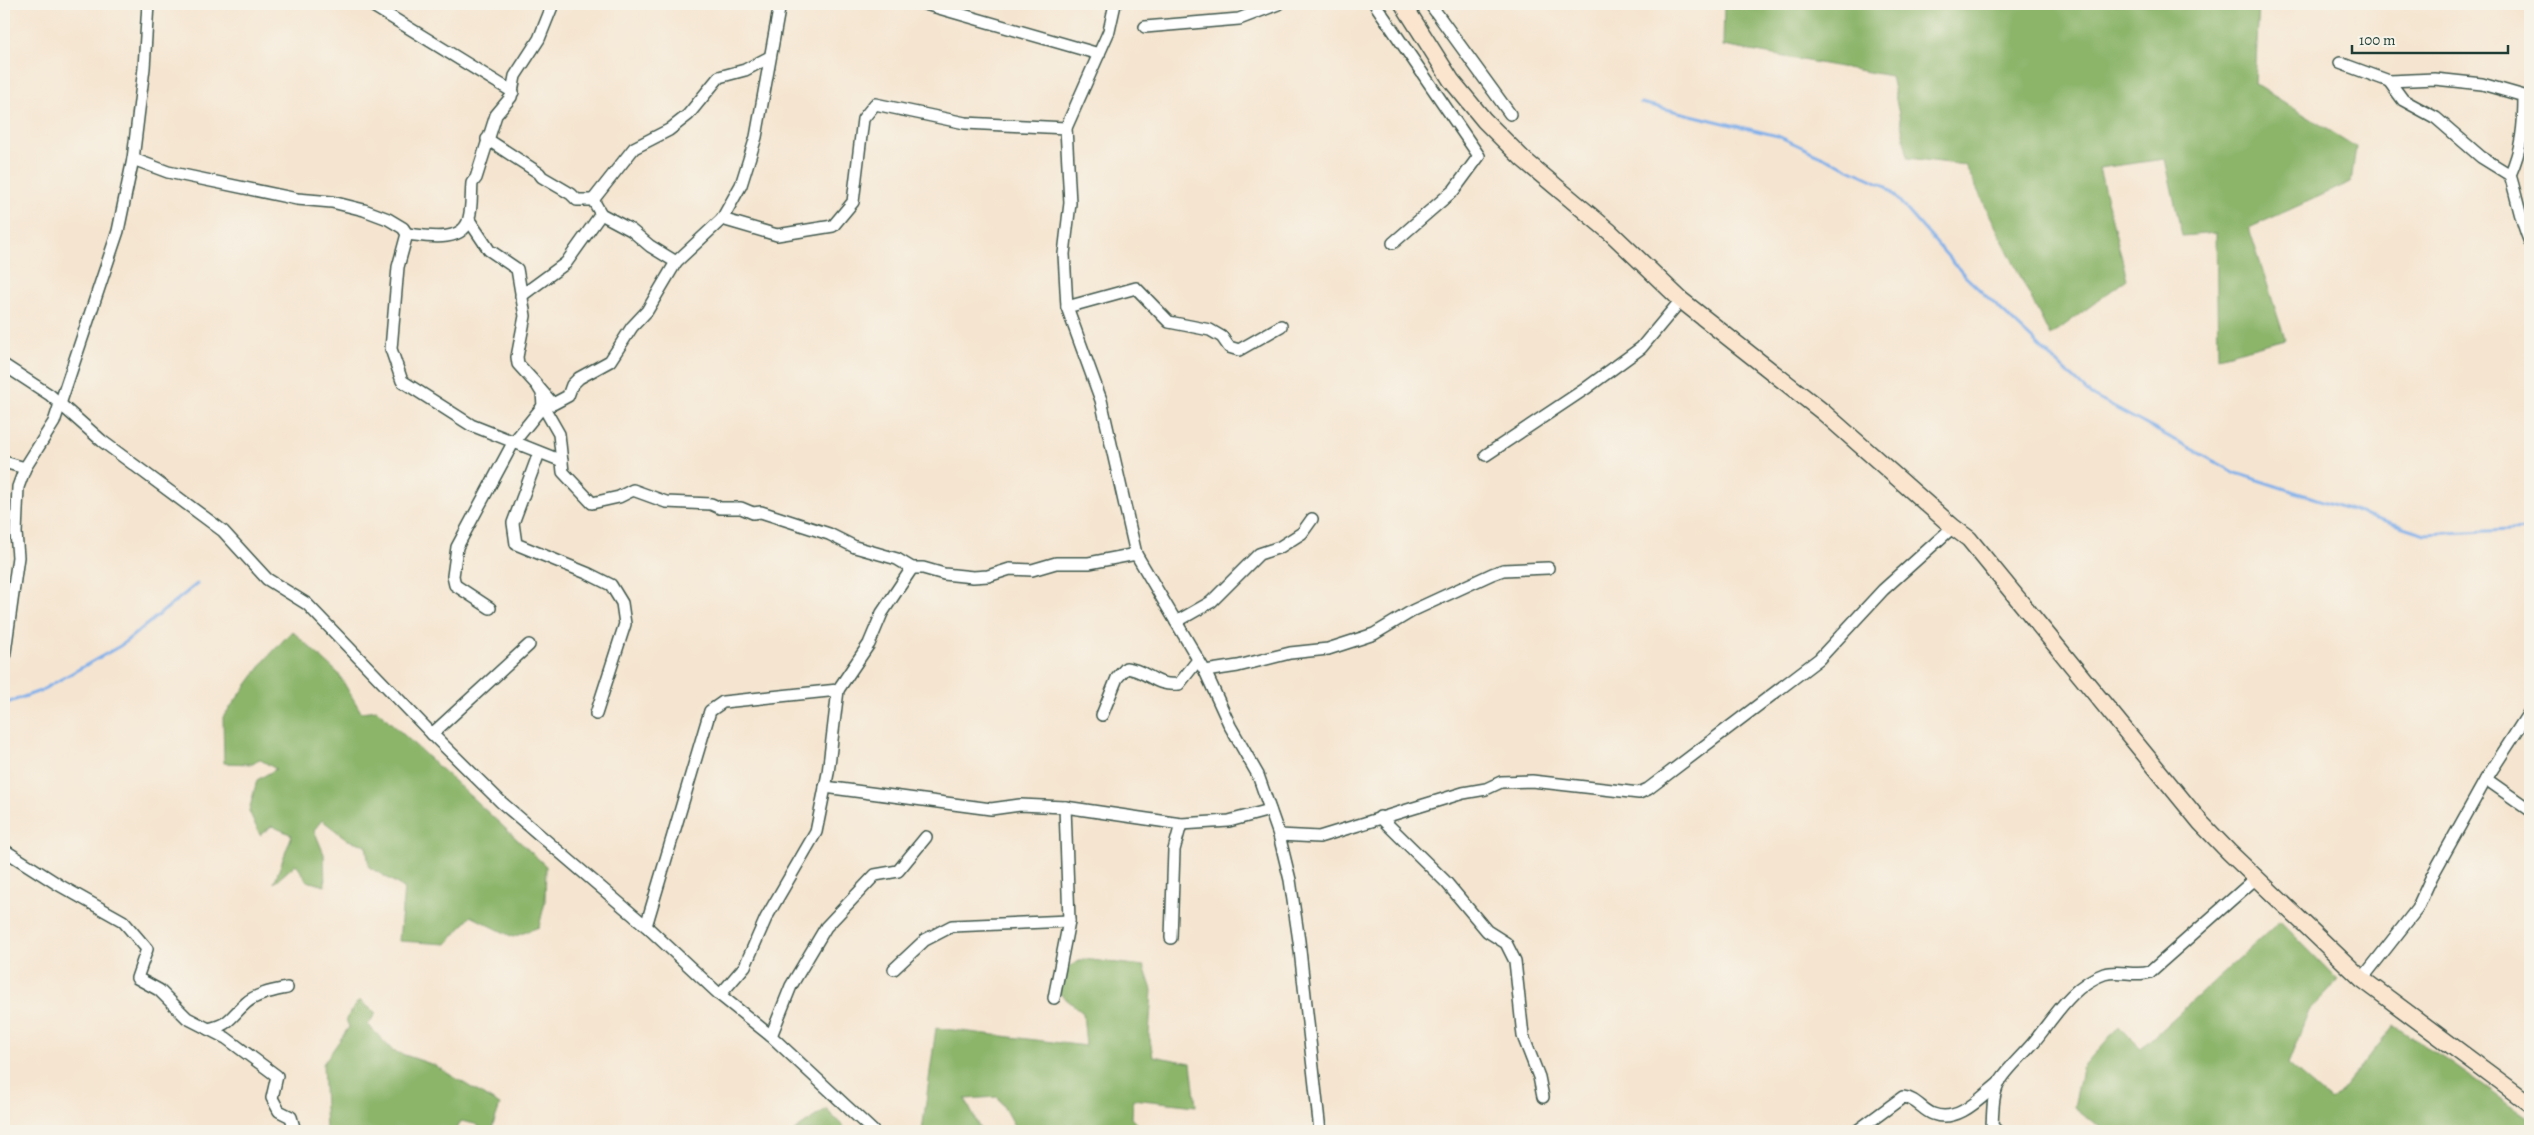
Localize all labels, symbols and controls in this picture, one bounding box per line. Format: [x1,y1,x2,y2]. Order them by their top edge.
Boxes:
scale bar [2352,22,2508,54]
text: 100 m [2359,30,2396,50]

